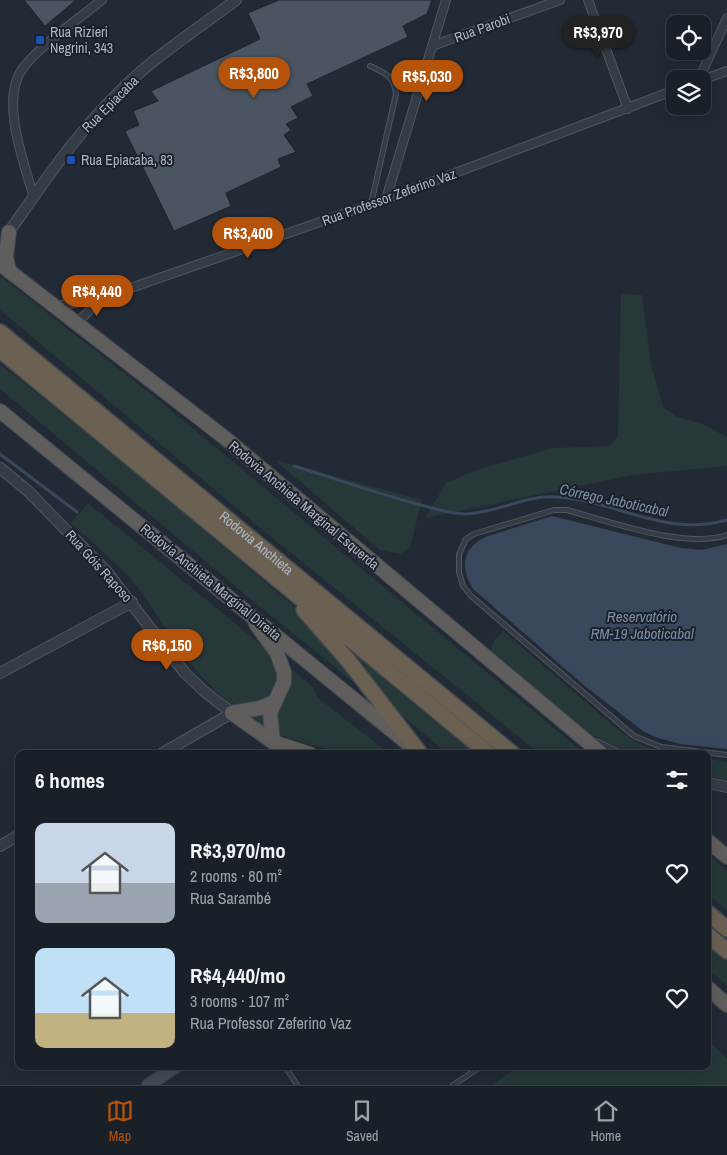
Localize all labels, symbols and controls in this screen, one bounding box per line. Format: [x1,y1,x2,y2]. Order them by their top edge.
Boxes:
street label: Rua Parobi [452,10,512,46]
pin: R$3,970 [552,15,644,58]
map controls [666,15,711,115]
button: locate [666,15,711,60]
text: R$3,970 [573,21,623,43]
place label: Rua Rizieri Negrini, 343 [50,23,113,57]
marker: Rua Rizieri Negrini, 343 [34,34,46,46]
pin: R$3,800 [208,56,300,99]
pin: R$5,030 [381,59,473,102]
text: R$3,800 [229,62,279,84]
text: R$5,030 [402,65,452,87]
button: layers [666,70,711,115]
street label: Rua Epiacaba [78,71,143,136]
place label: Rua Epiacaba, 83 [81,151,173,169]
marker: Rua Epiacaba, 83 [65,154,77,166]
street label: Rua Professor Zeferino Vaz [319,164,459,230]
pin: R$3,400 [202,216,294,259]
text: R$3,400 [223,222,273,244]
pin: R$4,440 [51,274,143,317]
text: R$4,440 [72,280,122,302]
street label: Rodovia Anchieta Marginal Esquerda [225,437,383,573]
water label: Córrego Jaboticabal [558,478,671,522]
street label: Rodovia Anchieta [216,508,298,578]
street label: Rodovia Anchieta Marginal Direita [137,520,286,645]
street label: Rua Góis Raposo [62,526,136,606]
water label: Reservatório RM-19 Jaboticabal [590,606,694,644]
pin: R$6,150 [121,628,213,671]
text: R$6,150 [142,634,192,656]
text: 6 homes [35,766,105,795]
icon: filters [663,766,691,794]
text: R$3,970/mo [190,836,286,865]
icon: home [75,843,135,903]
icon: heart [663,859,691,887]
text: 2 rooms · 80 m² [190,865,282,887]
text: Rua Sarambé [190,887,271,909]
text: R$4,440/mo [190,961,286,990]
icon: home [75,968,135,1028]
icon: heart [663,984,691,1012]
text: 3 rooms · 107 m² [190,990,289,1012]
text: Rua Professor Zeferino Vaz [190,1012,352,1034]
tab: Map [106,1097,134,1145]
tab: Saved [346,1097,378,1145]
tab: Home [590,1097,621,1145]

